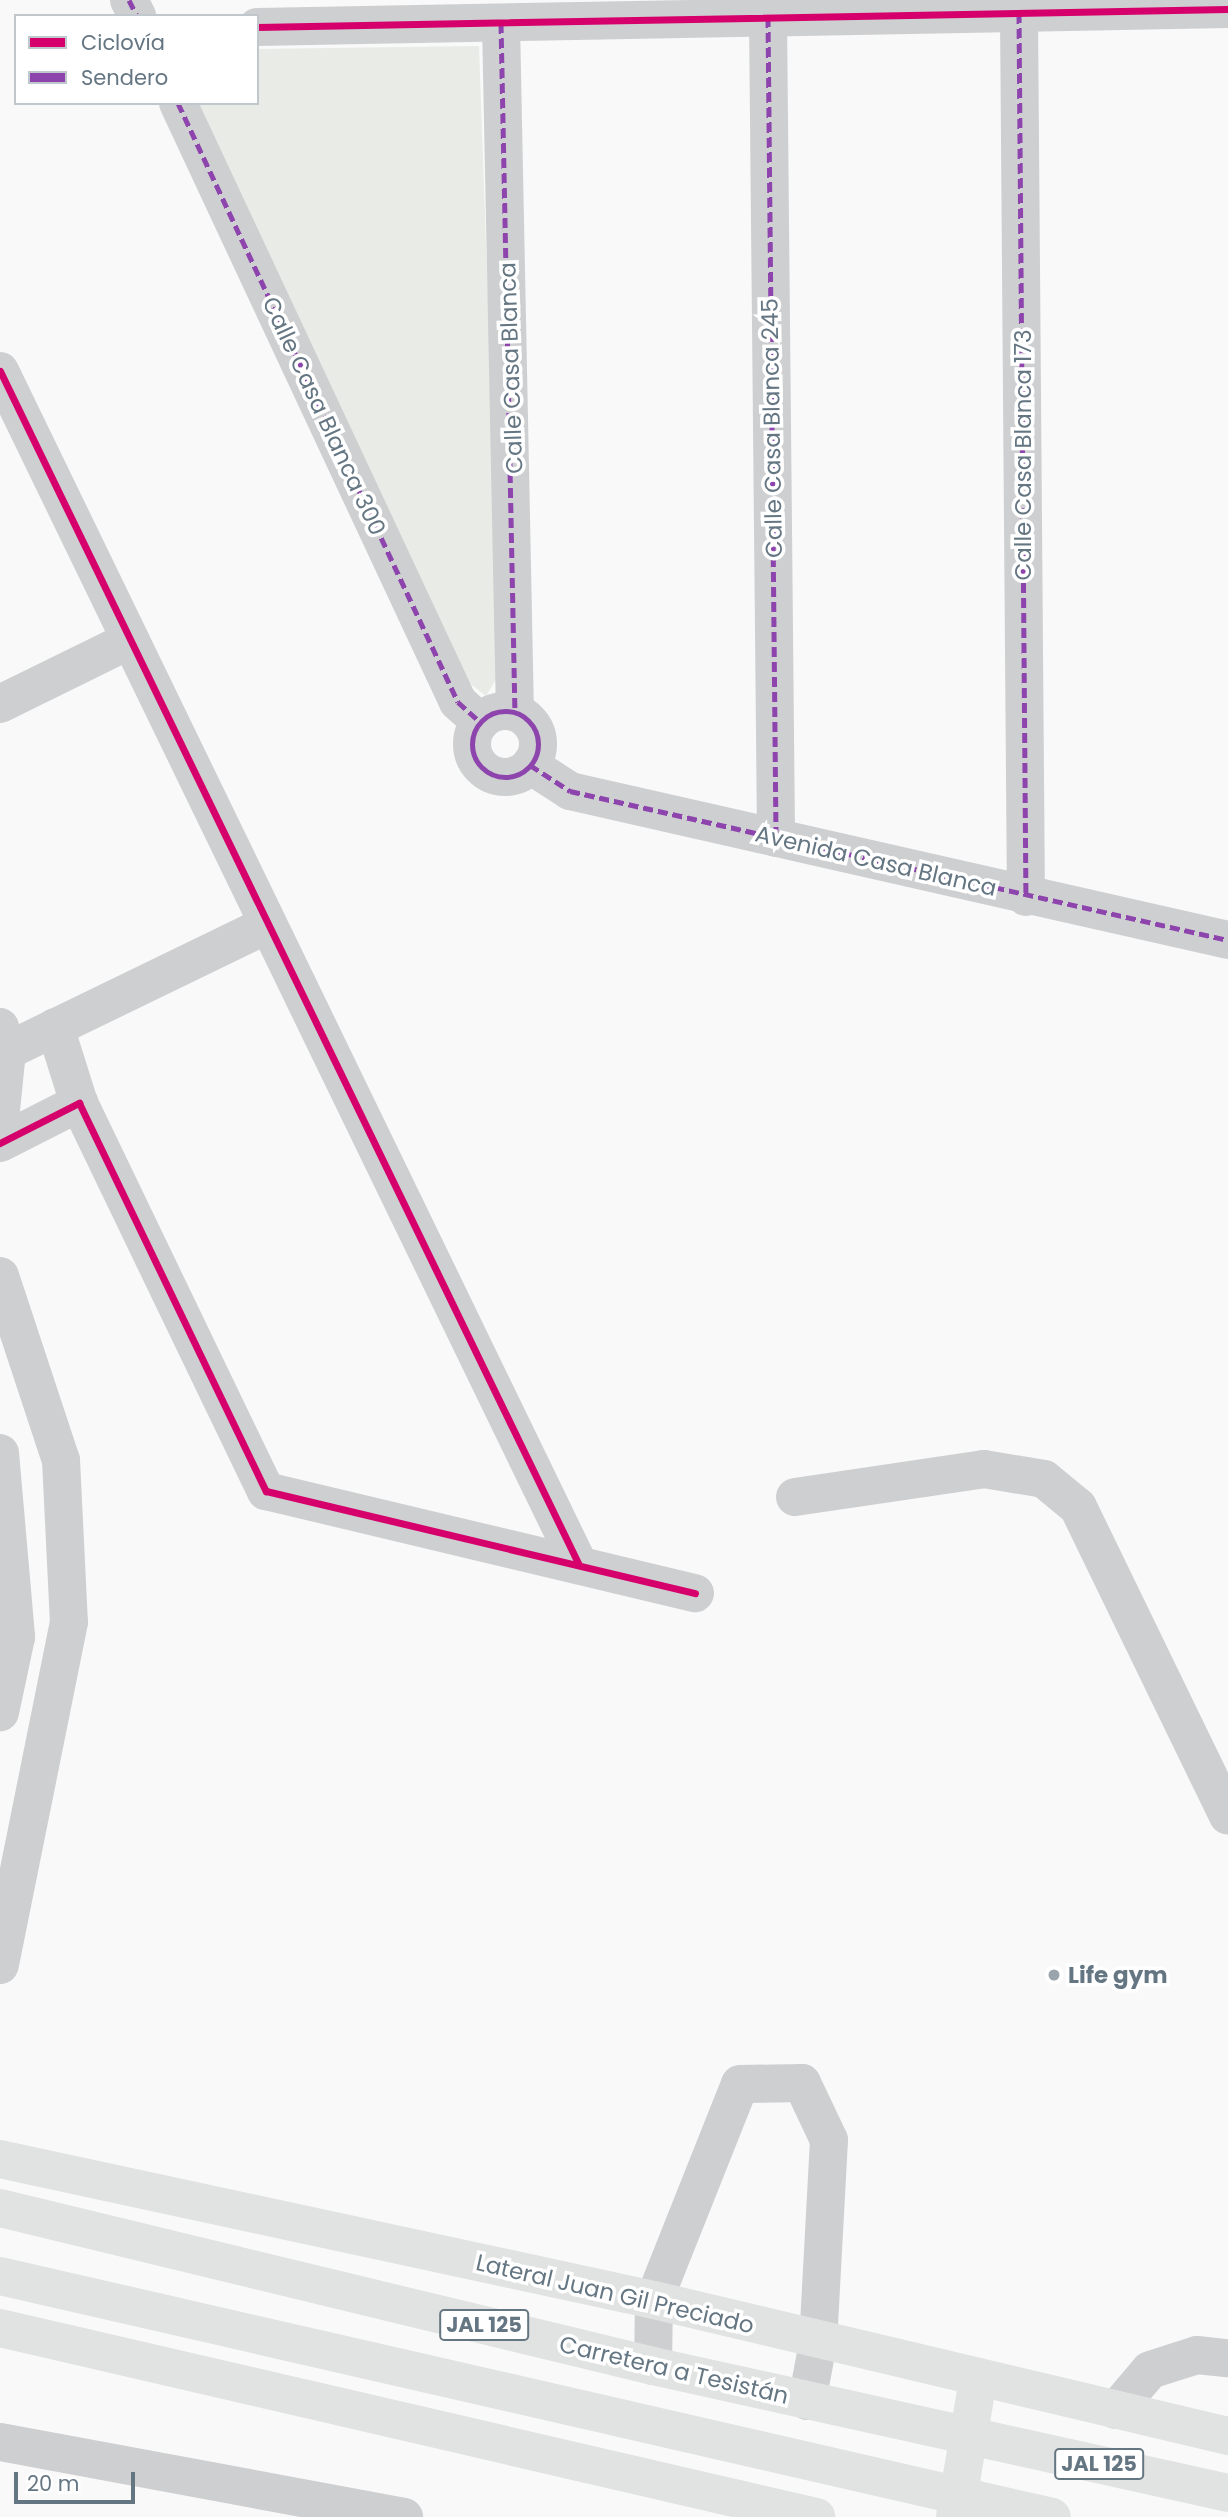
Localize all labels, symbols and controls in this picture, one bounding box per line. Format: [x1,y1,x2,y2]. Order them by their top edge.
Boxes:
legend [14,14,259,105]
text: Ciclovía [81,28,165,57]
text: Sendero [81,63,168,92]
street label: Calle Casa Blanca [494,262,528,474]
street label: Calle Casa Blanca 300 [257,292,391,540]
street label: Calle Casa Blanca 245 [756,298,788,558]
street label: Calle Casa Blanca 173 [1009,329,1037,581]
street label: Avenida Casa Blanca [753,820,999,902]
place label: Life gym [1068,1961,1168,1989]
marker: Life gym [1046,1967,1062,1983]
street label: Lateral Juan Gil Preciado [473,2249,757,2339]
road number: JAL 125 [438,2308,530,2342]
street label: Carretera a Tesistán [557,2330,791,2410]
road number: JAL 125 [1054,2446,1144,2482]
scale bar [18,2458,138,2502]
text: 20 m [27,2469,80,2498]

